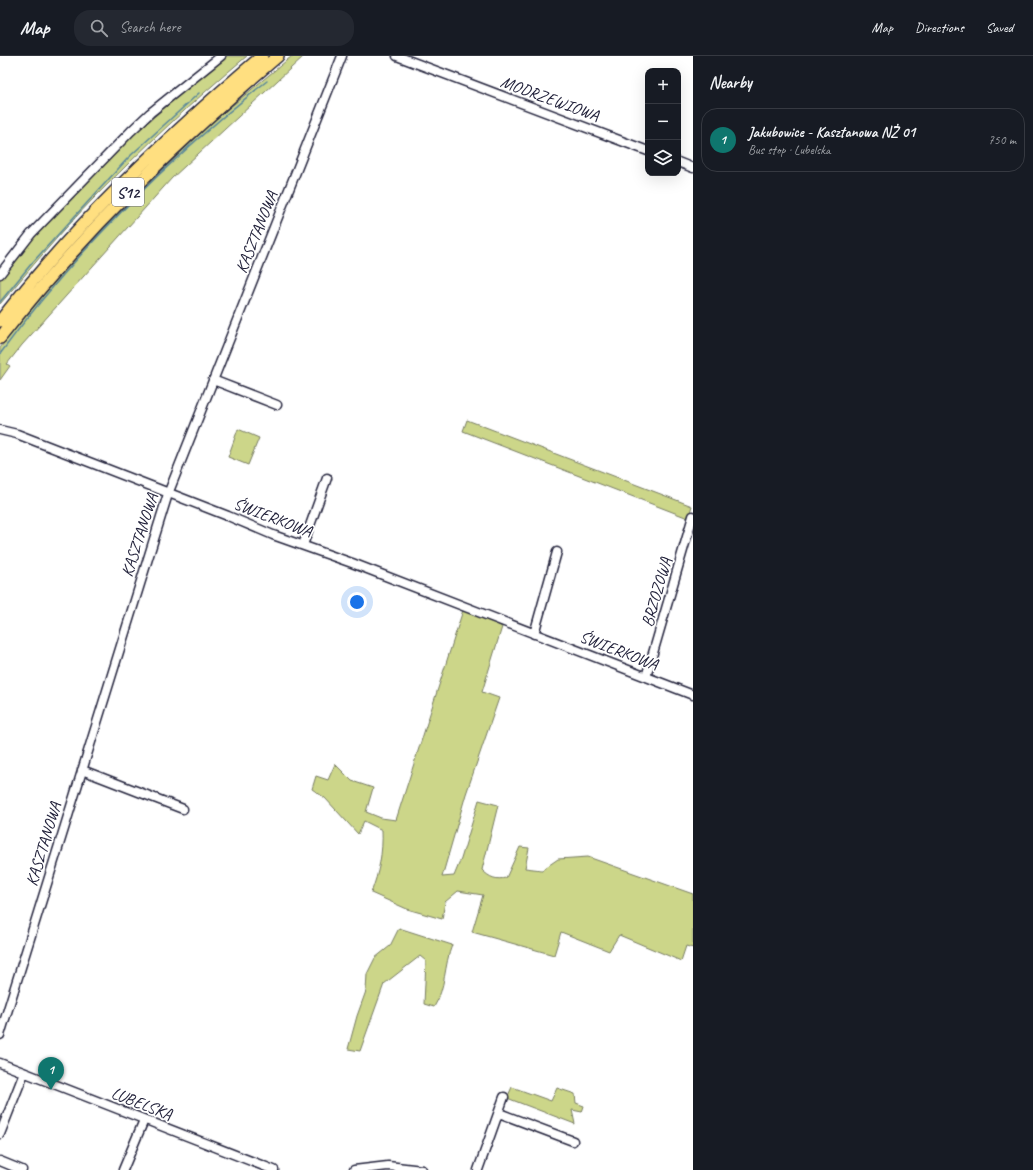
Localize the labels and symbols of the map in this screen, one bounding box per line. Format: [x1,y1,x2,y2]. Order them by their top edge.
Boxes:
street label: MODRZEWIOWA [498,71,602,126]
road number: S12 [112,178,144,206]
street label: KASZTANOWA [231,187,283,276]
street label: KASZTANOWA [116,490,163,579]
street label: ŚWIERKOWA [231,492,317,543]
street label: BRZOZOWA [637,555,677,629]
your location [347,592,367,612]
street label: ŚWIERKOWA [577,625,663,676]
street label: KASZTANOWA [21,798,67,888]
pin: 1 [38,1057,64,1090]
street label: LUBELSKA [108,1082,176,1125]

